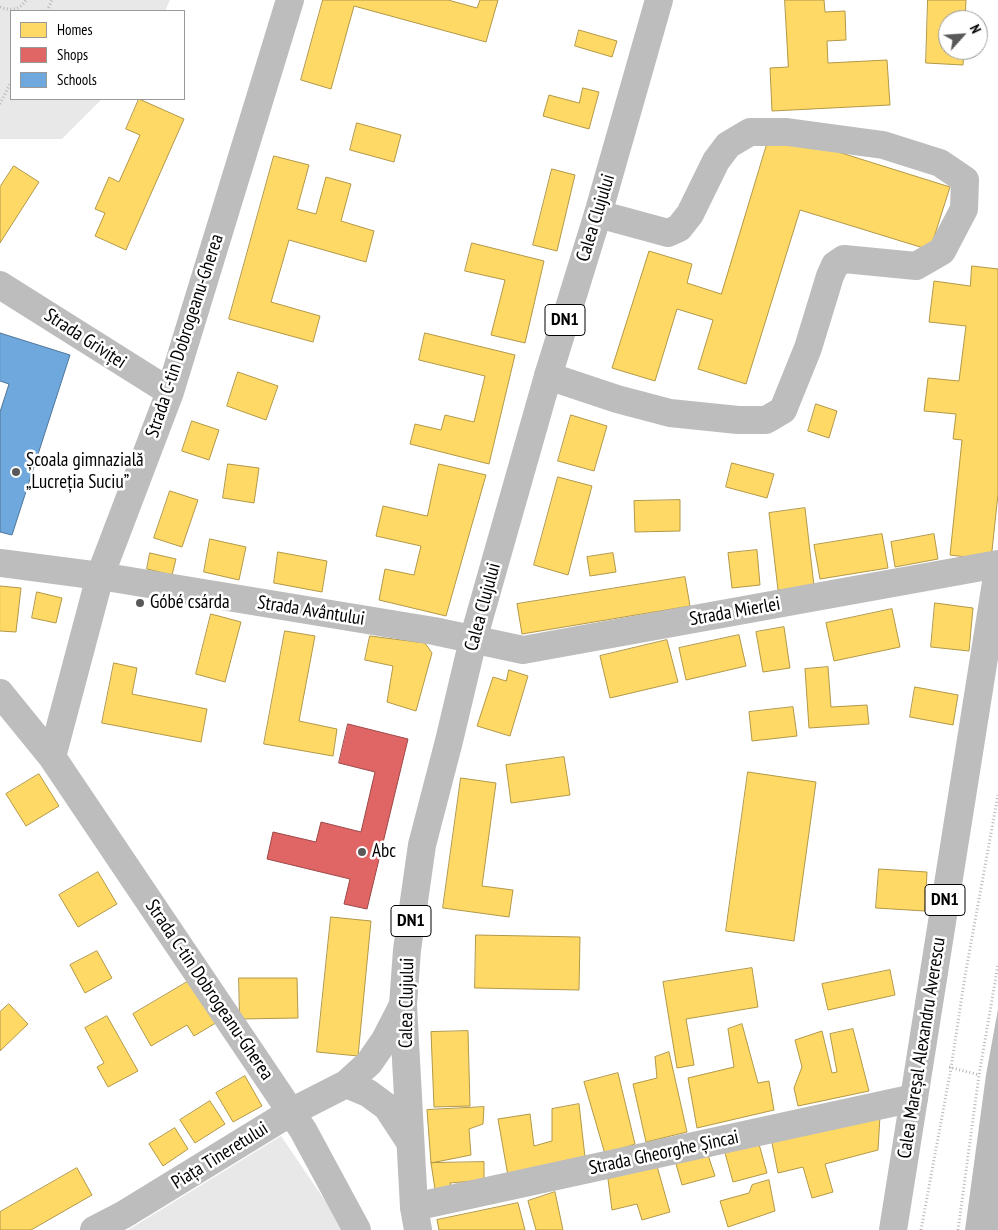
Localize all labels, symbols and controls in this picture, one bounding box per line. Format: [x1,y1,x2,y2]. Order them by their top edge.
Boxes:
legend [10,10,185,100]
north arrow [938,10,988,60]
text: Homes [57,20,93,39]
text: N [966,22,985,36]
text: Shops [57,45,88,64]
text: Schools [57,70,97,89]
street label: Calea Clujului [572,171,620,265]
street label: Strada C-tin Dobrogeanu-Gherea [141,231,229,441]
street label: Strada Griviței [40,304,130,374]
road number: DN1 [545,304,585,336]
place label: Școala gimnazială „Lucreția Suciu” [26,450,144,494]
marker: Școala gimnazială „Lucreția Suciu” [10,466,22,478]
street label: Calea Clujului [460,560,506,654]
street label: Strada Avântului [256,591,366,631]
place label: Góbé csárda [150,592,229,614]
street label: Strada Mierlei [688,593,782,631]
marker: Góbé csárda [134,597,146,609]
place label: Abc [372,841,396,863]
marker: Abc [356,846,368,858]
road number: DN1 [925,884,965,916]
street label: Strada C-tin Dobrogeanu-Gherea [140,895,278,1085]
road number: DN1 [391,906,431,936]
street label: Calea Mareșal Alexandru Averescu [893,936,951,1160]
street label: Calea Clujului [395,958,419,1048]
street label: Piața Tineretului [168,1117,272,1195]
street label: Strada Gheorghe Șincai [587,1126,741,1180]

